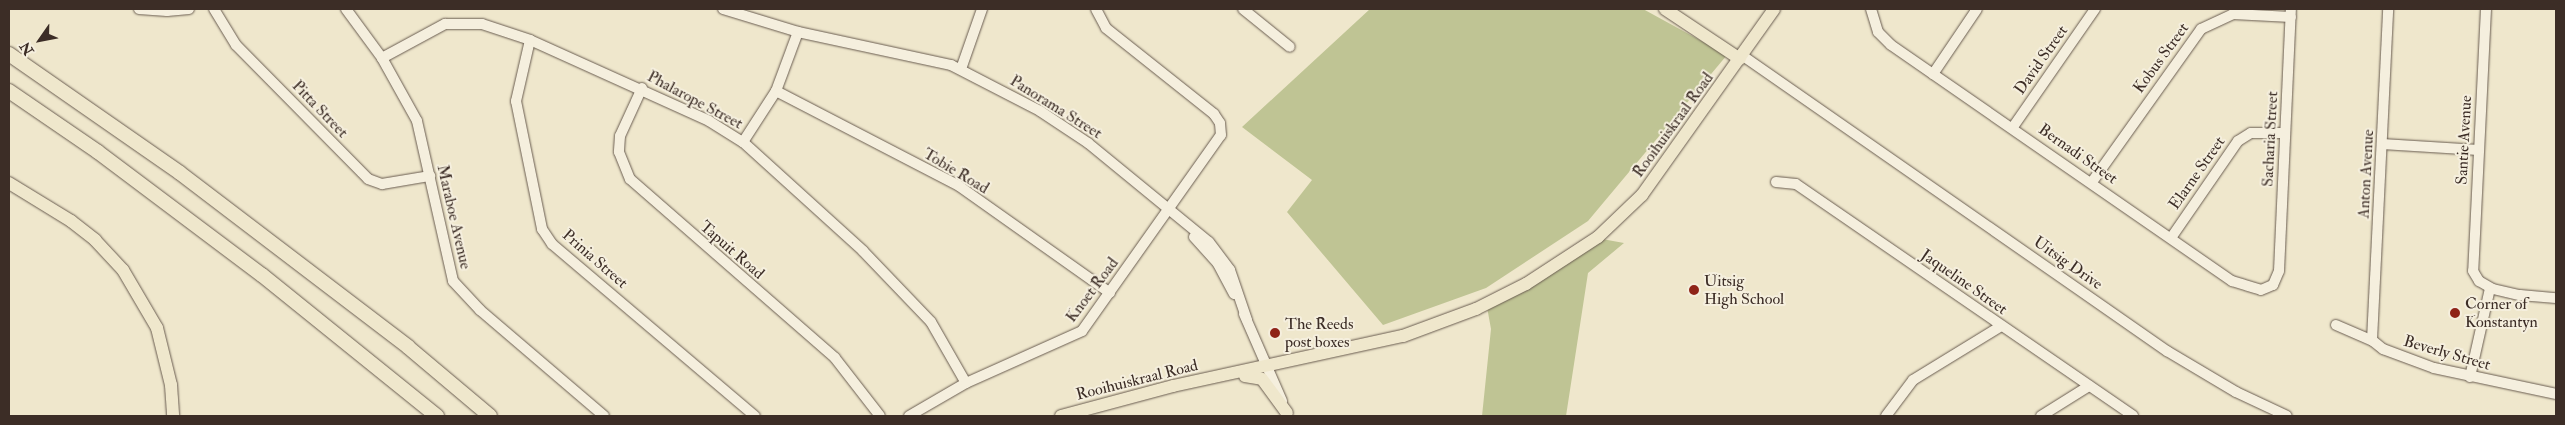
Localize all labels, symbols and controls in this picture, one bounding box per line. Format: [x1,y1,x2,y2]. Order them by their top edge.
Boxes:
north arrow [15,15,65,65]
street label: Kobus Street [2129,19,2193,97]
street label: David Street [2010,22,2072,98]
text: N [16,39,38,58]
street label: Phalarope Street [644,67,746,133]
street label: Rooihuiskraal Road [1629,69,1717,181]
street label: Panorama Street [1006,71,1106,143]
street label: Pitta Street [288,76,352,142]
street label: Sacharia Street [2258,91,2282,187]
street label: Santie Avenue [2452,95,2476,185]
street label: Bernadi Street [2035,120,2121,188]
street label: Anton Avenue [2354,129,2378,219]
street label: Elarne Street [2165,133,2229,213]
street label: Tobie Road [920,144,992,198]
street label: Maraboe Avenue [433,163,475,271]
street label: Tapuit Road [696,217,768,283]
street label: Prinia Street [558,225,632,293]
street label: Uitsig Drive [2030,232,2106,294]
street label: Jaqueline Street [1917,245,2011,319]
street label: Knoet Road [1062,254,1122,326]
place label: Uitsig High School [1704,271,1784,309]
marker: Uitsig High School [1688,284,1700,296]
place label: Corner of Konstantyn [2465,294,2538,332]
marker: Corner of Konstantyn [2449,307,2461,319]
place label: The Reeds post boxes [1285,314,1353,352]
marker: The Reeds post boxes [1269,327,1281,339]
street label: Beverly Street [2401,331,2493,375]
street label: Rooihuiskraal Road [1074,356,1200,404]

